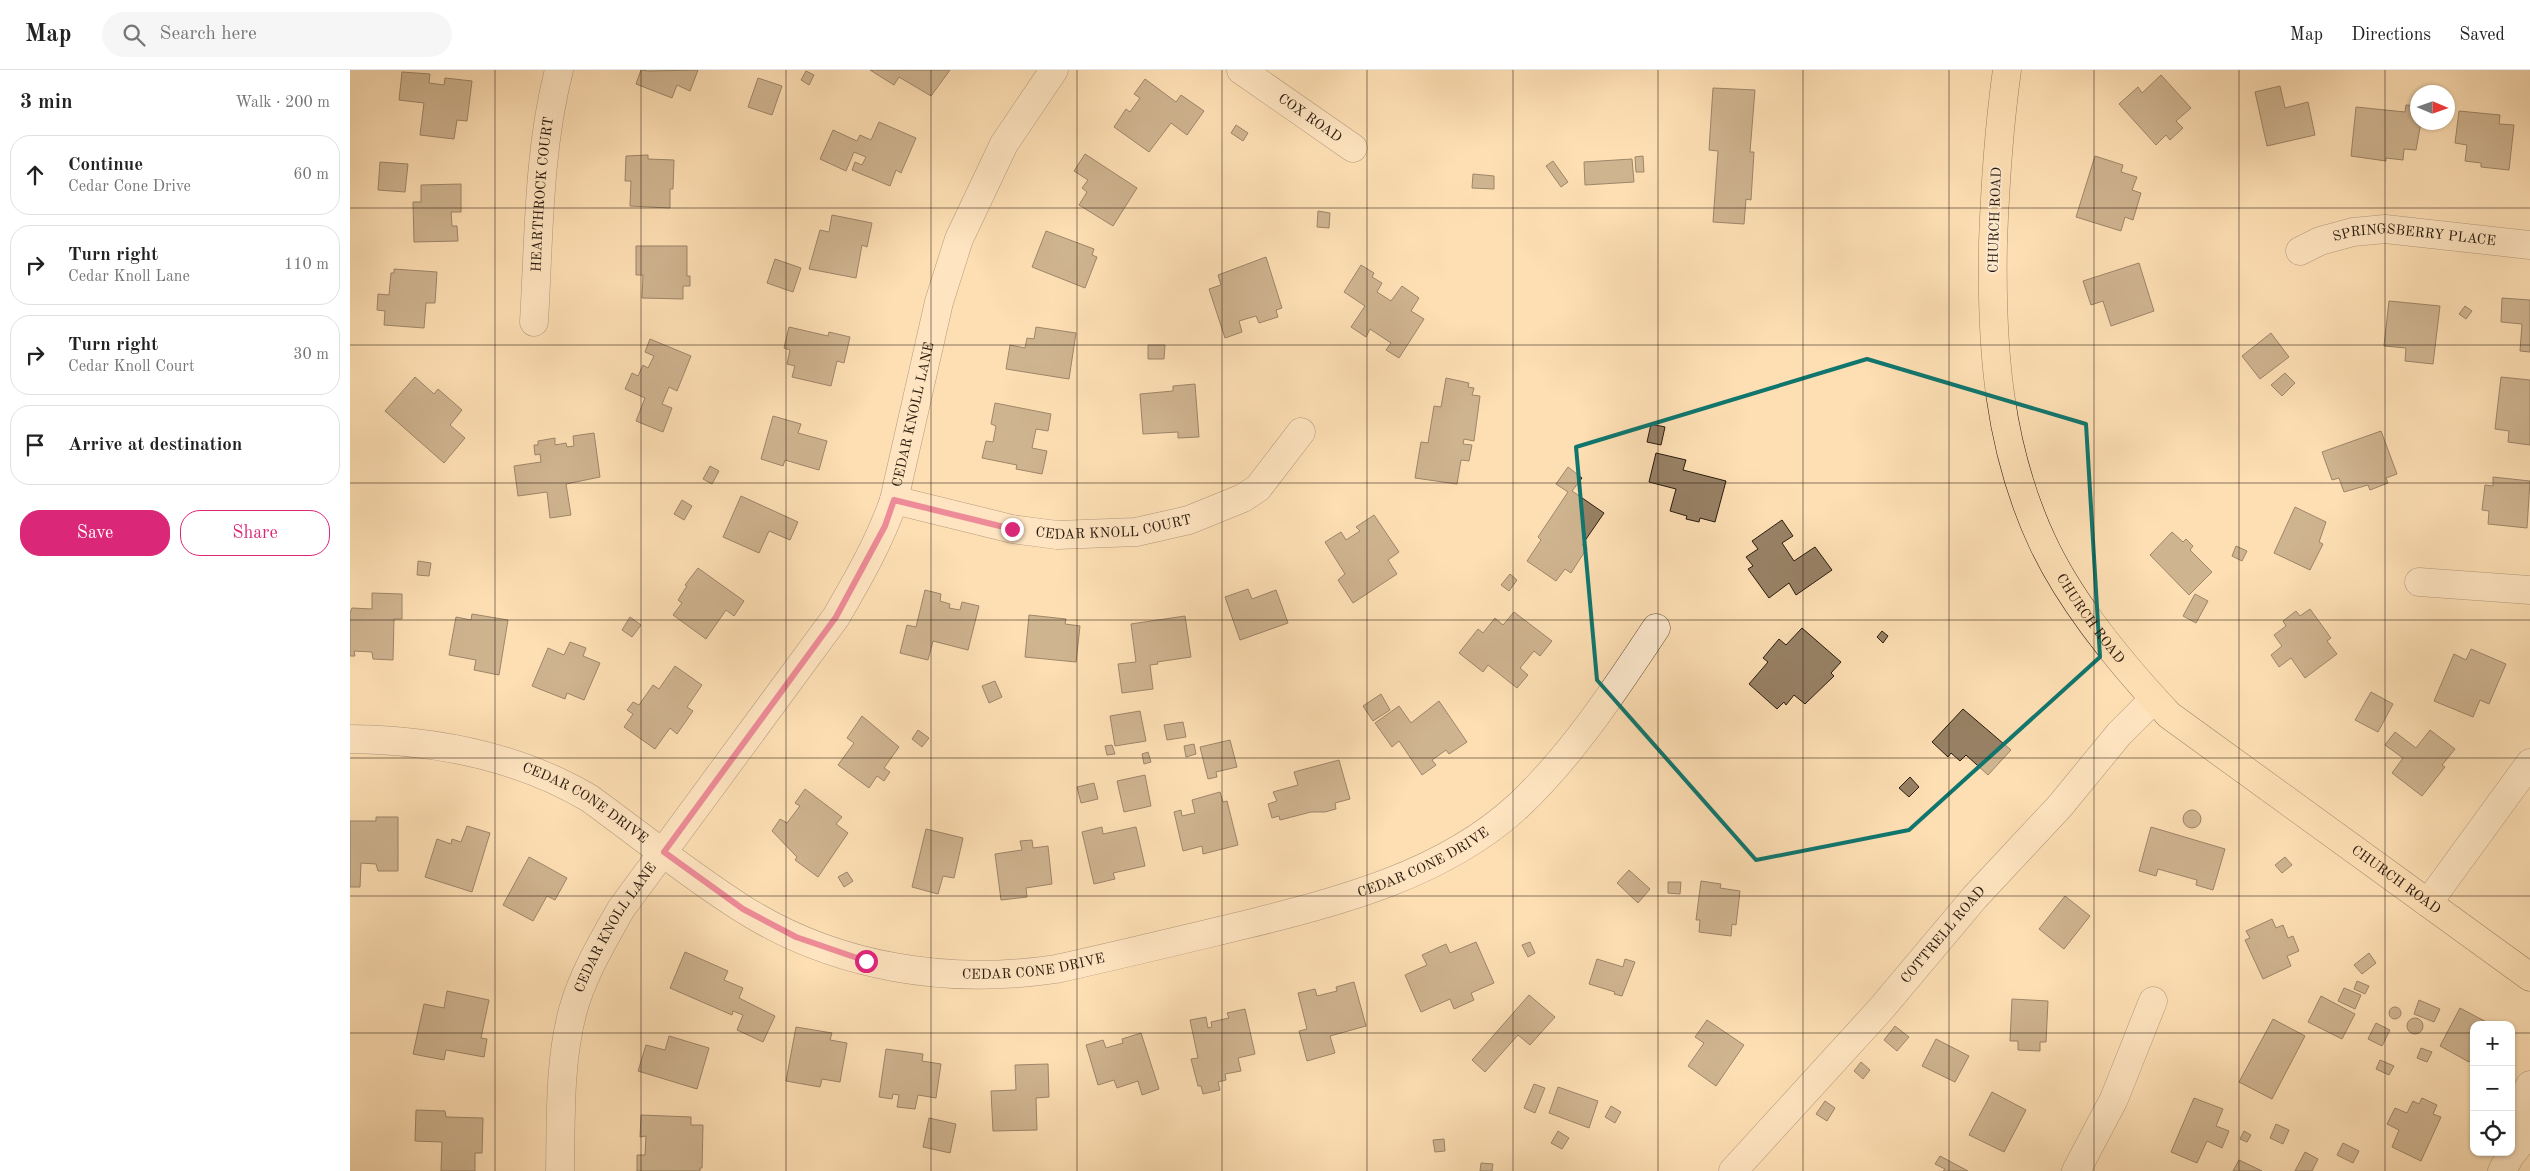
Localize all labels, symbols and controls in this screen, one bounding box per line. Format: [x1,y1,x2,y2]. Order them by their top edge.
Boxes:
search box [102,12,452,57]
icon: search [120,21,148,49]
text: Map [25,23,72,47]
text: Search here [160,25,257,44]
text: Map [2290,26,2323,44]
text: Directions [2351,26,2431,44]
text: Saved [2459,26,2505,44]
north arrow [2410,85,2455,130]
street label: COX ROAD [1276,91,1344,145]
text: 3 min [20,92,73,113]
text: Walk · 200 m [235,95,330,111]
street label: HEARTHROCK COURT [529,116,556,272]
text: Continue [68,156,143,175]
icon: ahead [21,161,49,189]
text: 60 m [293,167,329,183]
street label: CHURCH ROAD [1986,167,2004,273]
text: Cedar Cone Drive [68,179,191,195]
street label: SPRINGSBERRY PLACE [2331,222,2497,248]
text: Turn right [68,246,158,265]
icon: right [21,251,49,279]
text: 110 m [284,257,329,273]
text: Cedar Knoll Lane [68,269,190,285]
text: Turn right [68,336,158,355]
icon: right [21,341,49,369]
street label: CEDAR KNOLL LANE [890,341,937,488]
text: 30 m [293,347,329,363]
text: Cedar Knoll Court [68,359,195,375]
icon: arrive [21,431,49,459]
text: Arrive at destination [68,436,242,455]
button: Save [20,510,170,556]
button: Share [180,510,330,556]
street label: CEDAR KNOLL COURT [1035,513,1193,542]
route end [1001,518,1024,541]
street label: CHURCH ROAD [2054,571,2127,666]
street label: CEDAR CONE DRIVE [520,761,650,846]
street label: CEDAR CONE DRIVE [1356,825,1491,900]
street label: CHURCH ROAD [2349,843,2443,917]
street label: CEDAR KNOLL LANE [572,861,659,995]
street label: COTTRELL ROAD [1898,884,1988,986]
route start [855,950,878,973]
street label: CEDAR CONE DRIVE [962,951,1106,982]
map controls [2470,1021,2515,1156]
button: + [2470,1021,2515,1066]
button: − [2470,1066,2515,1111]
button: locate [2470,1111,2515,1156]

